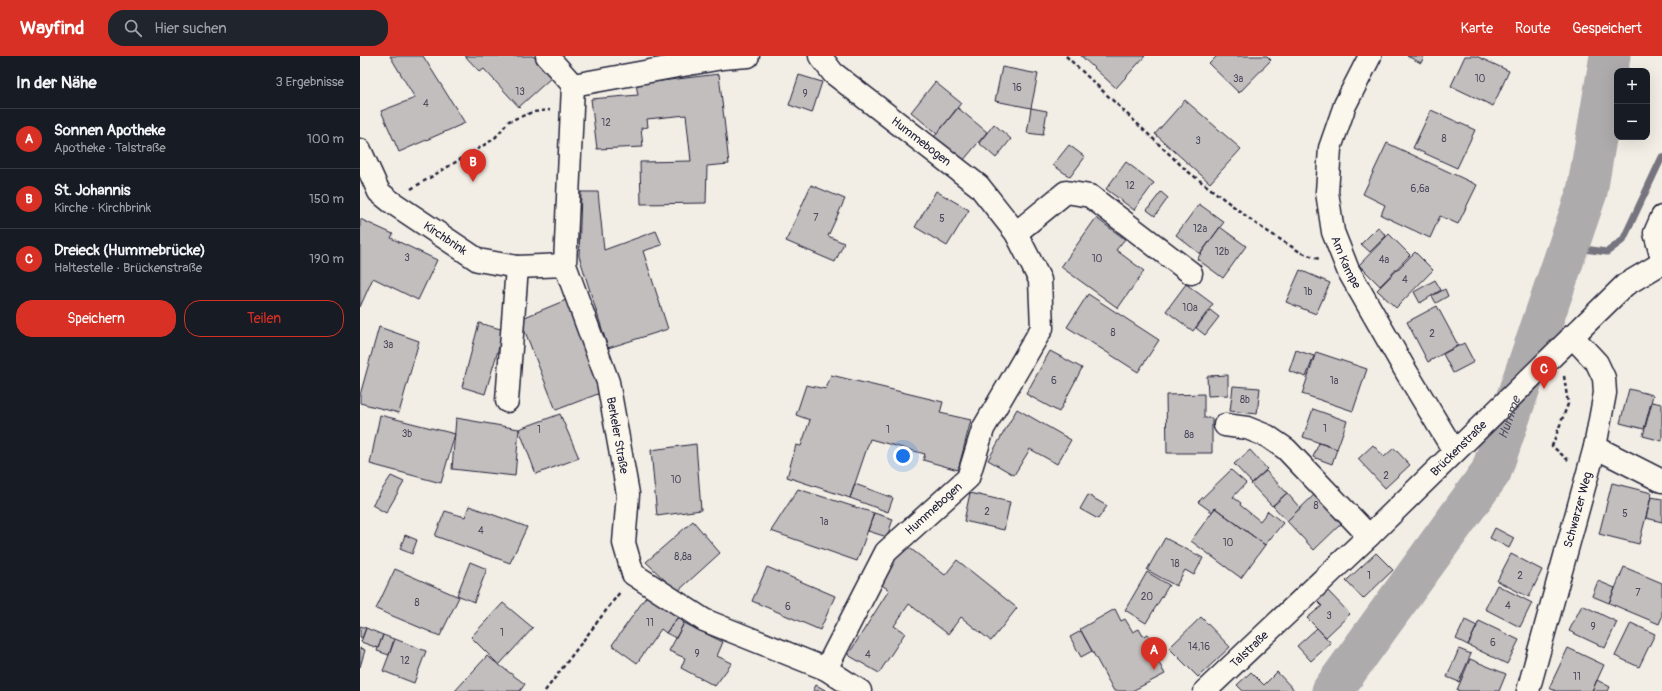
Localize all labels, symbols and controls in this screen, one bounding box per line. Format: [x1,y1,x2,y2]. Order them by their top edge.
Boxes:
search box [108,10,388,46]
text: Wayfind [20,16,84,40]
icon: search [122,17,144,39]
text: Hier suchen [154,19,227,38]
text: Karte [1461,20,1493,37]
text: Route [1515,20,1550,37]
text: Gespeichert [1572,20,1642,37]
map controls [1614,68,1650,140]
button: + [1614,68,1650,104]
text: In der Nähe [16,72,97,93]
house number: 3a [1233,73,1243,85]
house number: 10 [1475,73,1486,85]
text: 3 Ergebnisse [275,74,344,90]
house number: 16 [1012,82,1022,94]
house number: 13 [515,86,525,98]
house number: 9 [802,88,808,100]
house number: 4 [423,98,429,110]
button: − [1614,104,1650,140]
street label: Hummebogen [888,114,954,169]
house number: 12 [601,117,611,129]
text: Sonnen Apotheke [54,121,165,140]
text: A [25,131,33,147]
text: 100 m [307,131,344,147]
house number: 8 [1441,133,1447,145]
house number: 3 [1195,135,1201,147]
text: Apotheke · Talstraße [54,140,166,156]
pin: B [460,149,486,182]
house number: 12 [1125,180,1135,192]
text: St. Johannis [54,181,131,200]
house number: 6,6a [1411,183,1430,195]
text: B [25,191,33,207]
text: 150 m [309,191,344,207]
text: Kirche · Kirchbrink [54,200,151,216]
house number: 7 [813,212,819,224]
house number: 5 [939,213,945,225]
street label: Kirchbrink [421,218,470,258]
house number: 12a [1193,223,1207,235]
street label: Am Kampe [1328,234,1364,291]
text: Dreieck (Hummebrücke) [54,241,206,260]
house number: 12b [1215,246,1229,258]
text: C [25,251,33,267]
text: 190 m [309,251,344,267]
house number: 3 [404,252,410,264]
house number: 10 [1092,253,1103,265]
house number: 4a [1379,254,1390,266]
text: Haltestelle · Brückenstraße [54,260,202,276]
house number: 4 [1402,274,1408,286]
house number: 1b [1304,286,1312,298]
button: Speichern [16,300,176,337]
button: Teilen [184,300,344,337]
house number: 10a [1182,302,1198,314]
house number: 8 [1110,327,1116,339]
house number: 2 [1429,328,1435,340]
house number: 3a [383,339,393,351]
pin: C [1531,356,1557,389]
house number: 6 [1051,375,1057,387]
house number: 1a [1330,375,1339,387]
water label: Humme [1495,393,1525,441]
house number: 8b [1240,394,1250,406]
street label: Berkeler Straße [603,396,632,475]
street label: Brückenstraße [1427,417,1490,479]
house number: 1 [1323,423,1327,435]
house number: 1 [537,424,541,436]
house number: 1 [886,424,890,436]
house number: 3b [402,428,412,440]
house number: 8a [1184,429,1194,441]
your location [893,446,913,466]
house number: 2 [1383,470,1389,482]
street label: Schwarzer Weg [1560,470,1595,549]
house number: 10 [671,474,682,486]
street label: Hummebogen [902,479,966,538]
house number: 8 [1313,500,1319,512]
house number: 2 [984,506,990,518]
house number: 5 [1622,508,1628,520]
house number: 1a [820,516,829,528]
house number: 4 [478,525,484,537]
house number: 10 [1223,537,1234,549]
house number: 8,8a [674,551,692,563]
house number: 18 [1171,558,1179,570]
house number: 1 [1367,570,1371,582]
house number: 2 [1517,570,1523,582]
house number: 7 [1635,587,1641,599]
house number: 20 [1141,591,1153,603]
house number: 8 [414,597,420,609]
house number: 4 [1505,600,1511,612]
house number: 6 [785,601,791,613]
house number: 3 [1326,610,1332,622]
house number: 11 [646,617,654,629]
house number: 9 [1590,621,1596,633]
house number: 1 [500,627,504,639]
street label: Talstraße [1227,627,1272,671]
pin: A [1141,637,1167,670]
house number: 6 [1490,637,1496,649]
house number: 14,16 [1188,641,1210,653]
house number: 9 [694,648,700,660]
house number: 4 [865,649,871,661]
house number: 12 [400,655,410,667]
house number: 11 [1573,671,1581,683]

